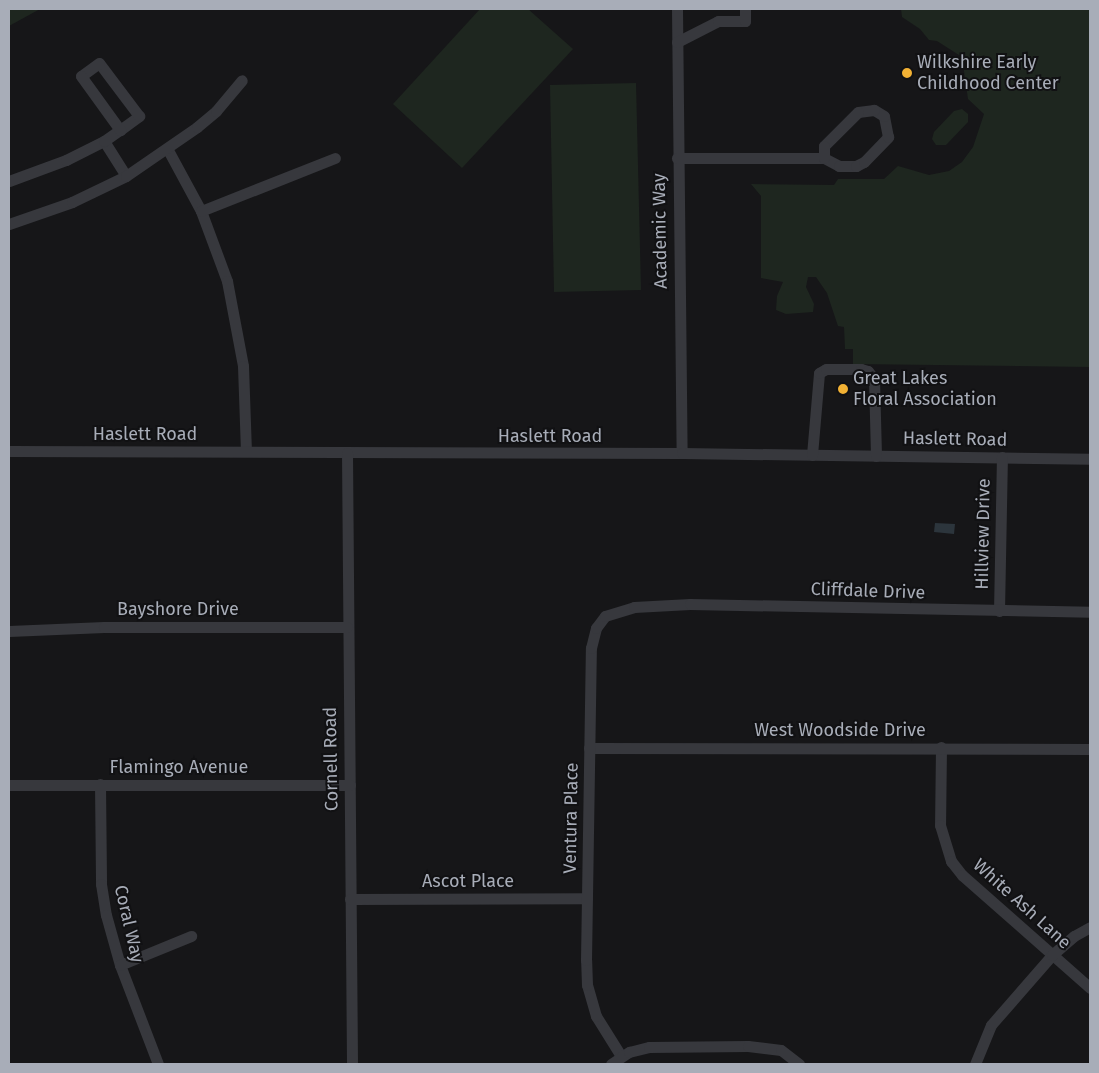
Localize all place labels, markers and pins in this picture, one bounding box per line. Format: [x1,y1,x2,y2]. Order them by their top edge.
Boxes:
place label: Wilkshire Early Childhood Center [917,52,1059,94]
marker: Wilkshire Early Childhood Center [901,67,913,79]
place label: Great Lakes Floral Association [853,368,997,410]
marker: Great Lakes Floral Association [837,383,849,395]

